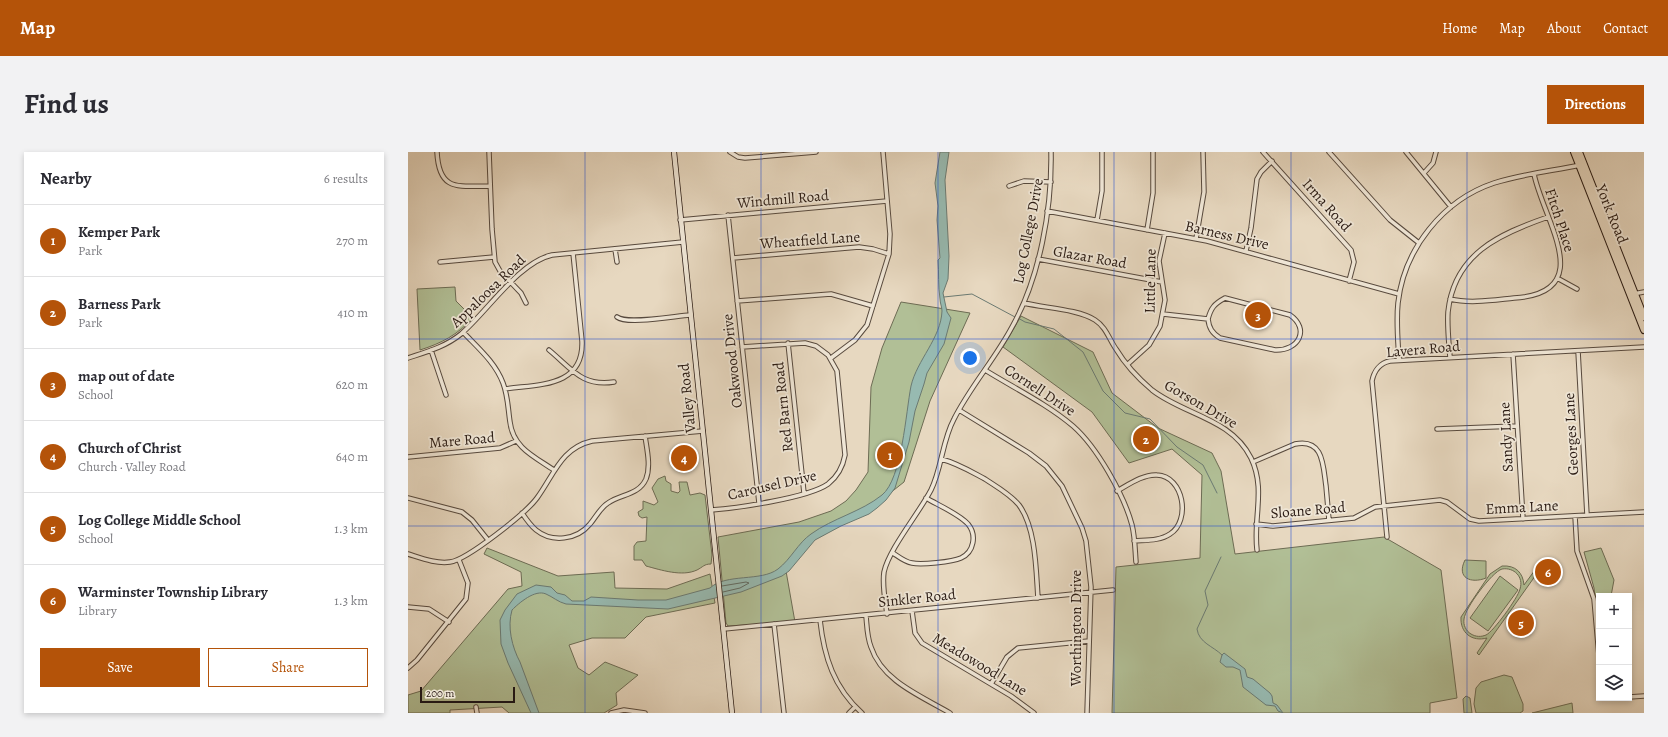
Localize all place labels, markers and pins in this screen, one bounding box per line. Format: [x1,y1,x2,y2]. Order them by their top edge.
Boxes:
pin: 3 [1245,300,1271,330]
pin: 2 [1133,424,1159,454]
pin: 1 [877,440,903,470]
pin: 4 [671,443,697,473]
pin: 6 [1535,557,1561,587]
pin: 5 [1508,608,1534,638]

